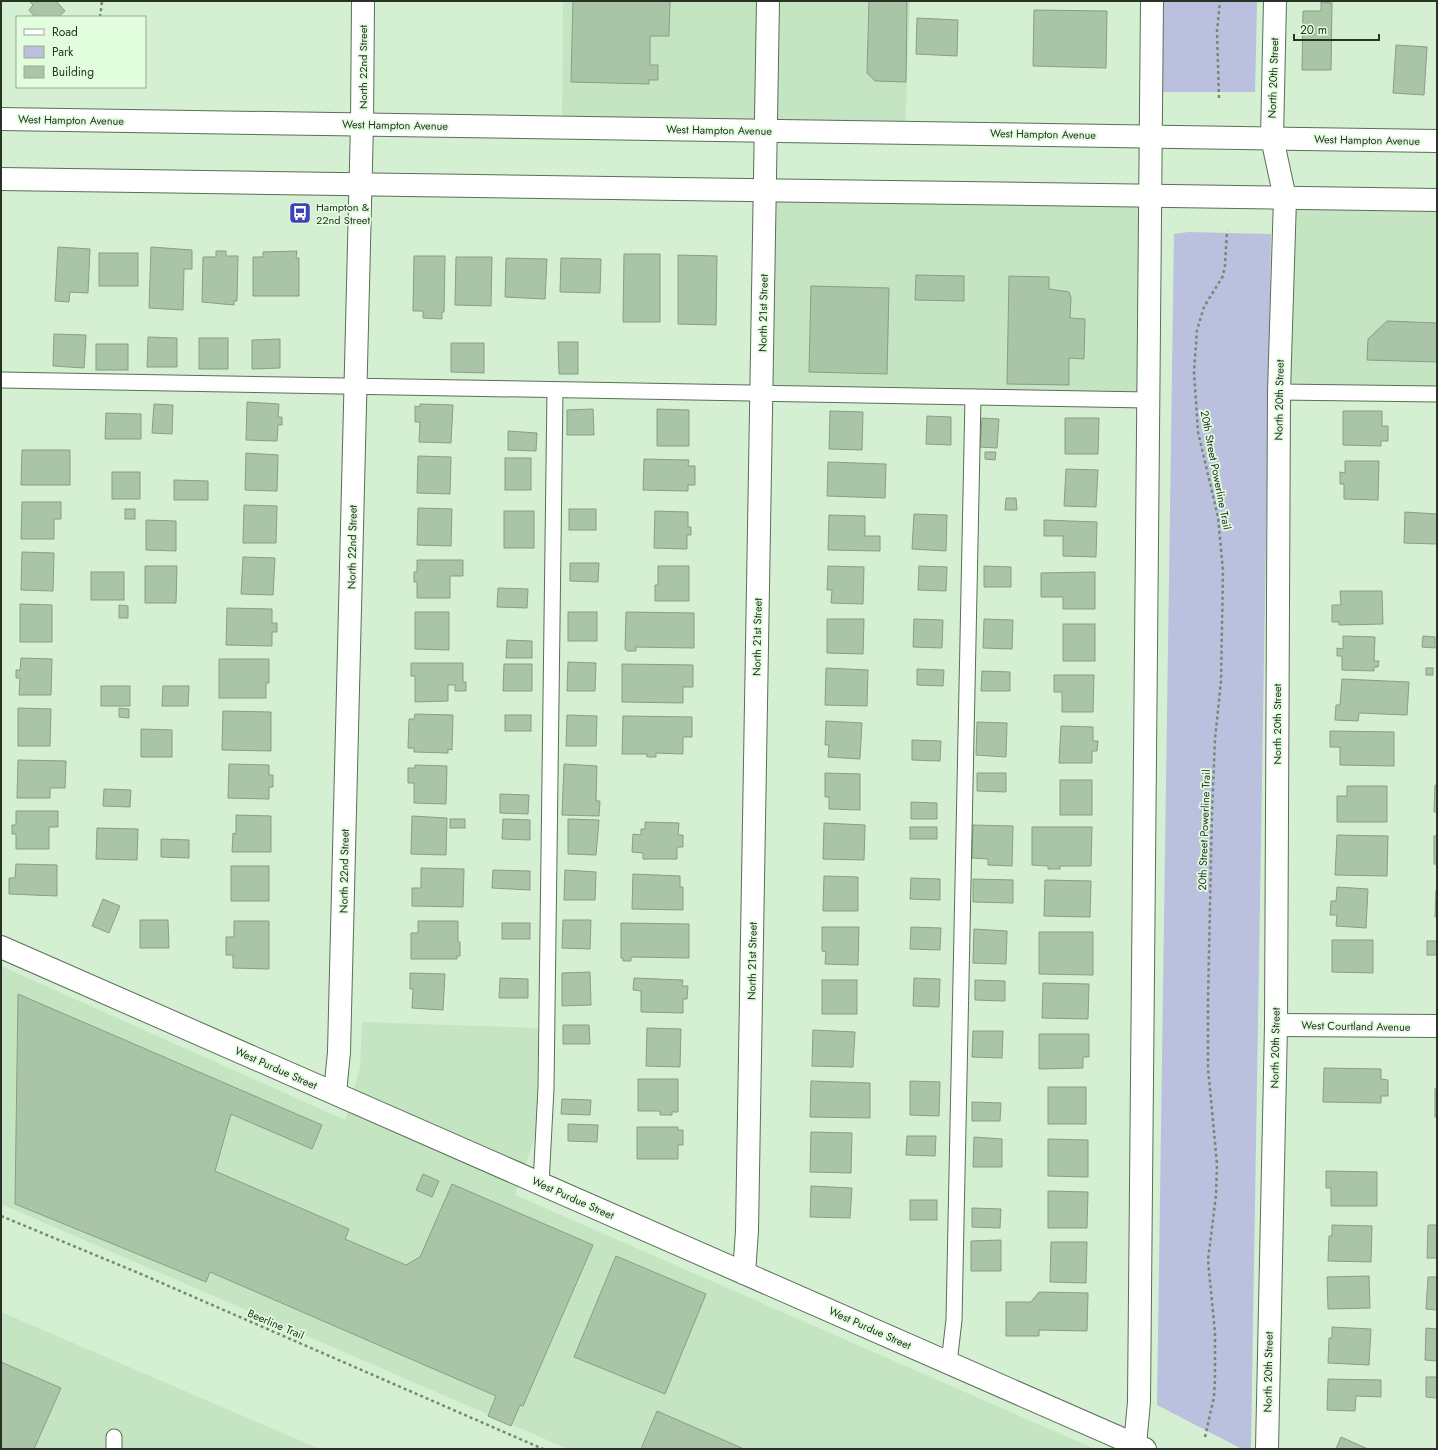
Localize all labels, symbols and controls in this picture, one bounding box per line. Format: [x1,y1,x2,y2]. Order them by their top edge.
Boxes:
legend [16,16,146,88]
scale bar [1294,16,1379,42]
text: 20 m [1300,21,1327,39]
text: Road [52,23,78,41]
street label: North 22nd Street [355,25,371,109]
street label: North 20th Street [1264,37,1282,119]
text: Park [52,43,74,61]
text: Building [52,63,94,81]
street label: West Hampton Avenue [18,111,124,129]
street label: West Hampton Avenue [342,116,448,134]
street label: West Hampton Avenue [666,121,772,139]
street label: West Hampton Avenue [990,125,1096,143]
street label: West Hampton Avenue [1314,131,1420,149]
place label: Hampton & 22nd Street [316,199,370,228]
bus stop icon: Hampton & 22nd Street [287,200,313,226]
street label: North 21st Street [754,274,772,352]
street label: North 20th Street [1270,359,1288,441]
street label: 20th Street Powerline Trail [1197,409,1235,531]
street label: North 22nd Street [343,504,361,589]
street label: North 21st Street [748,598,766,676]
street label: North 20th Street [1269,683,1285,764]
street label: 20th Street Powerline Trail [1194,769,1214,891]
street label: North 22nd Street [335,828,353,913]
street label: North 21st Street [743,922,761,1000]
street label: North 20th Street [1266,1007,1284,1089]
street label: West Courtland Avenue [1301,1017,1411,1035]
street label: West Purdue Street [232,1043,320,1093]
street label: West Purdue Street [529,1173,617,1223]
street label: West Purdue Street [826,1303,914,1353]
street label: Beerline Trail [245,1305,307,1343]
street label: North 20th Street [1259,1331,1277,1413]

